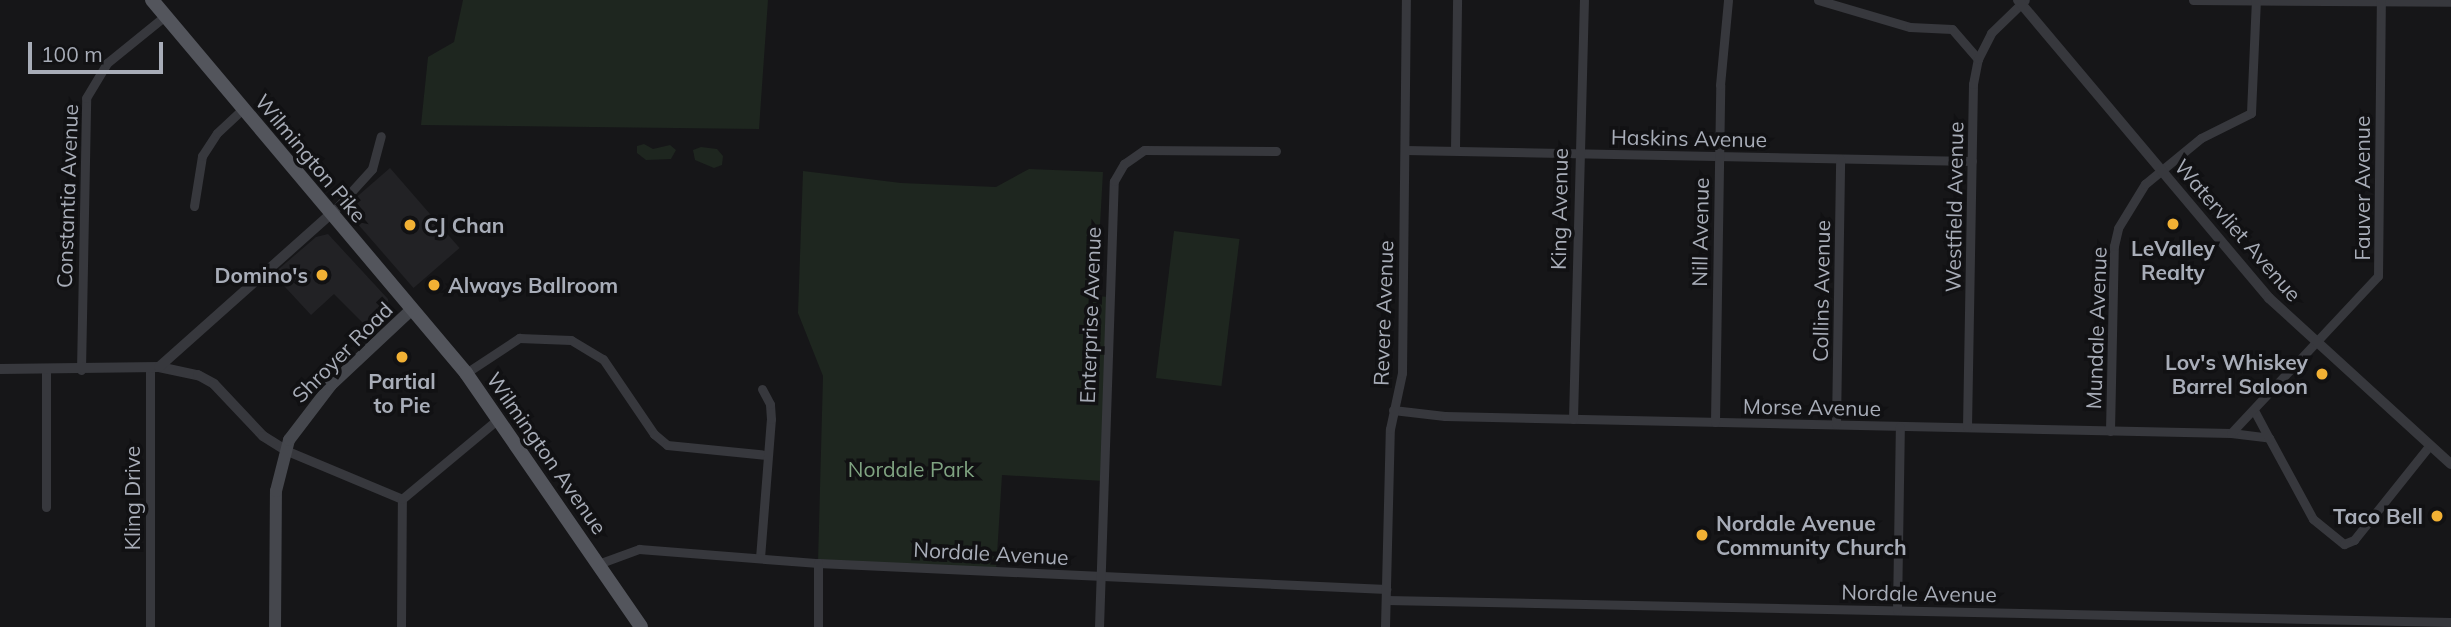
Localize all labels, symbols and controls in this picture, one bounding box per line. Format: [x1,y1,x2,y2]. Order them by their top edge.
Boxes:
scale bar [32,28,166,72]
text: 100 m [41,41,103,67]
street label: Wilmington Pike [250,89,372,227]
street label: Constantia Avenue [51,104,83,288]
street label: Fauver Avenue [2349,116,2375,260]
street label: Westfield Avenue [1940,121,1968,293]
street label: Haskins Avenue [1611,124,1767,152]
street label: King Avenue [1545,148,1573,270]
street label: Watervliet Avenue [2169,154,2307,306]
street label: Nill Avenue [1686,177,1714,287]
place label: CJ Chan [424,212,504,238]
marker: LeValley Realty [2165,216,2181,232]
marker: CJ Chan [402,217,418,233]
street label: Collins Avenue [1807,220,1835,362]
street label: Enterprise Avenue [1074,226,1106,404]
place label: LeValley Realty [2131,235,2215,285]
street label: Revere Avenue [1368,240,1398,386]
street label: Mundale Avenue [2081,246,2111,410]
place label: Domino's [214,262,308,288]
marker: Domino's [314,267,330,283]
place label: Always Ballroom [448,272,618,298]
marker: Always Ballroom [426,277,442,293]
street label: Shroyer Road [287,297,397,407]
marker: Partial to Pie [394,349,410,365]
place label: Lov's Whiskey Barrel Saloon [2165,349,2308,399]
marker: Lov's Whiskey Barrel Saloon [2314,366,2330,382]
street label: Wilmington Avenue [482,367,612,539]
place label: Partial to Pie [368,368,436,418]
street label: Morse Avenue [1743,393,1881,421]
street label: Kling Drive [119,446,145,550]
park label: Nordale Park [848,456,974,482]
place label: Taco Bell [2333,503,2423,529]
marker: Taco Bell [2429,508,2445,524]
place label: Nordale Avenue Community Church [1716,510,1907,560]
marker: Nordale Avenue Community Church [1694,527,1710,543]
street label: Nordale Avenue [913,536,1069,570]
street label: Nordale Avenue [1841,579,1997,607]

